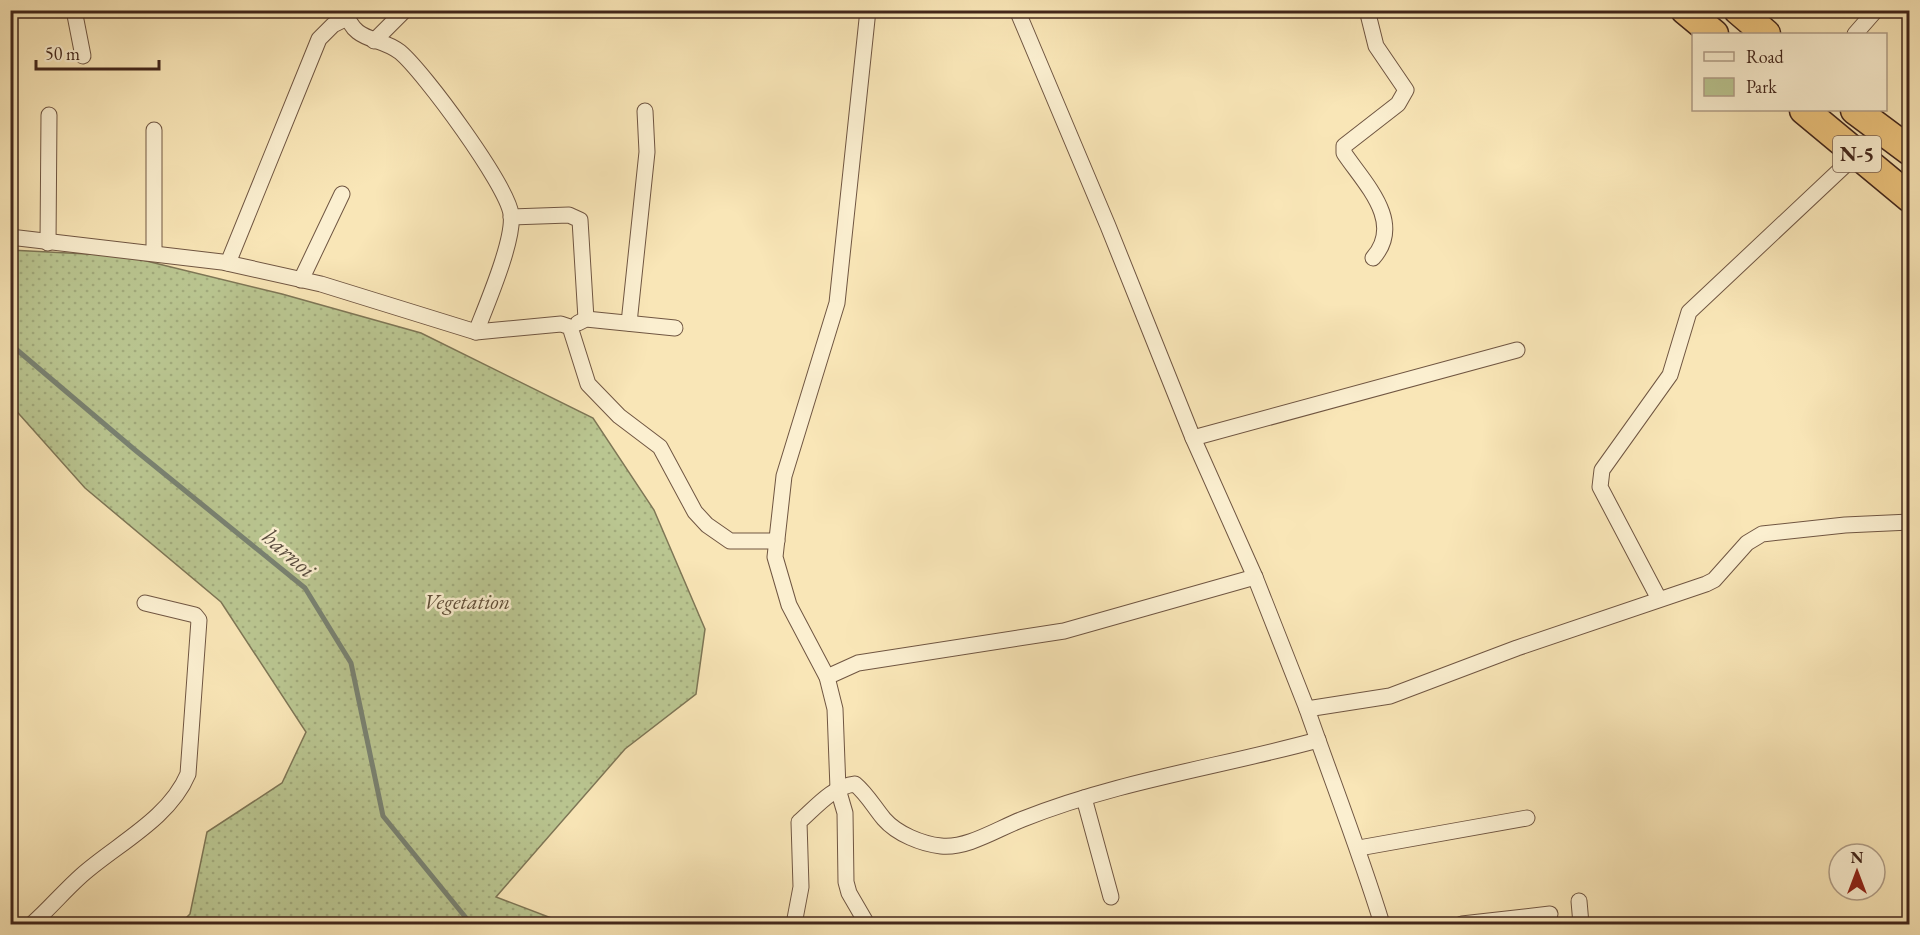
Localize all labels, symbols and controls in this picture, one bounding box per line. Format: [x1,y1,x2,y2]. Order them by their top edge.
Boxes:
scale bar [36,33,159,71]
legend [1692,33,1887,111]
text: 50 m [45,42,80,65]
text: Road [1746,45,1785,68]
text: Park [1746,75,1777,98]
road number: N-5 [1833,136,1881,172]
water label: harnoi [256,521,323,585]
park label: Vegetation [424,587,510,616]
north arrow [1827,842,1887,902]
text: N [1851,847,1864,868]

